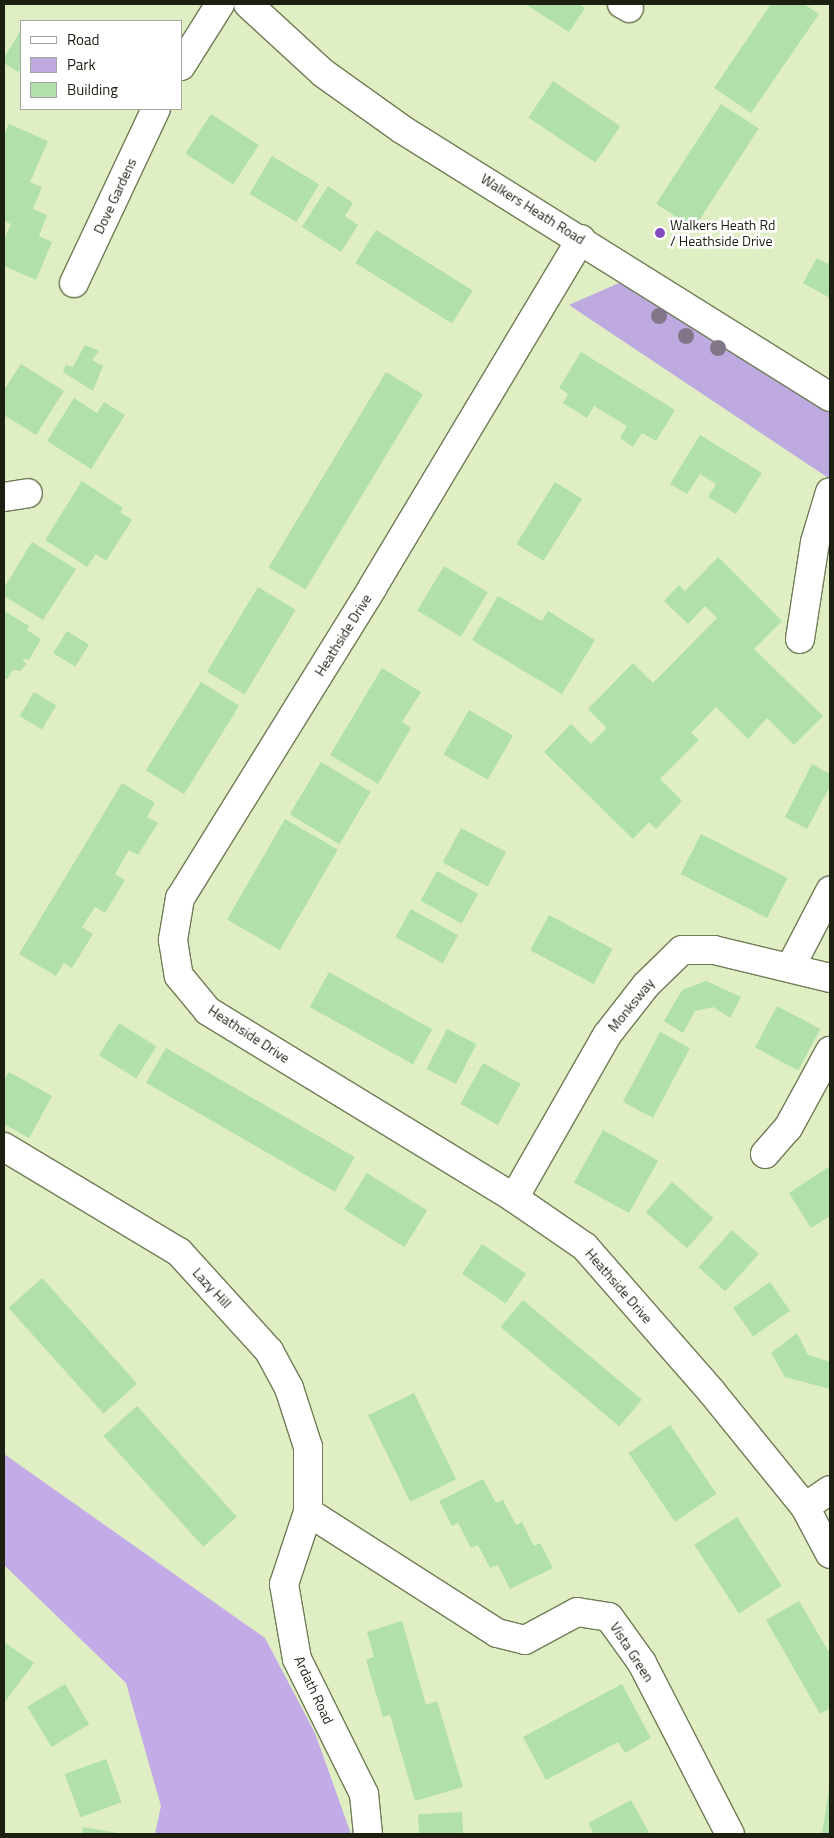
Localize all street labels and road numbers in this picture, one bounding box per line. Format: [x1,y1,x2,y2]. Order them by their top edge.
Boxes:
street label: Dove Gardens [90,155,140,237]
street label: Walkers Heath Road [478,170,588,248]
street label: Heathside Drive [311,591,375,679]
street label: Monksway [604,975,658,1035]
street label: Heathside Drive [205,1001,293,1067]
street label: Heathside Drive [582,1245,656,1327]
street label: Lazy Hill [189,1264,235,1312]
street label: Vista Green [607,1619,657,1685]
street label: Ardath Road [291,1653,337,1727]

